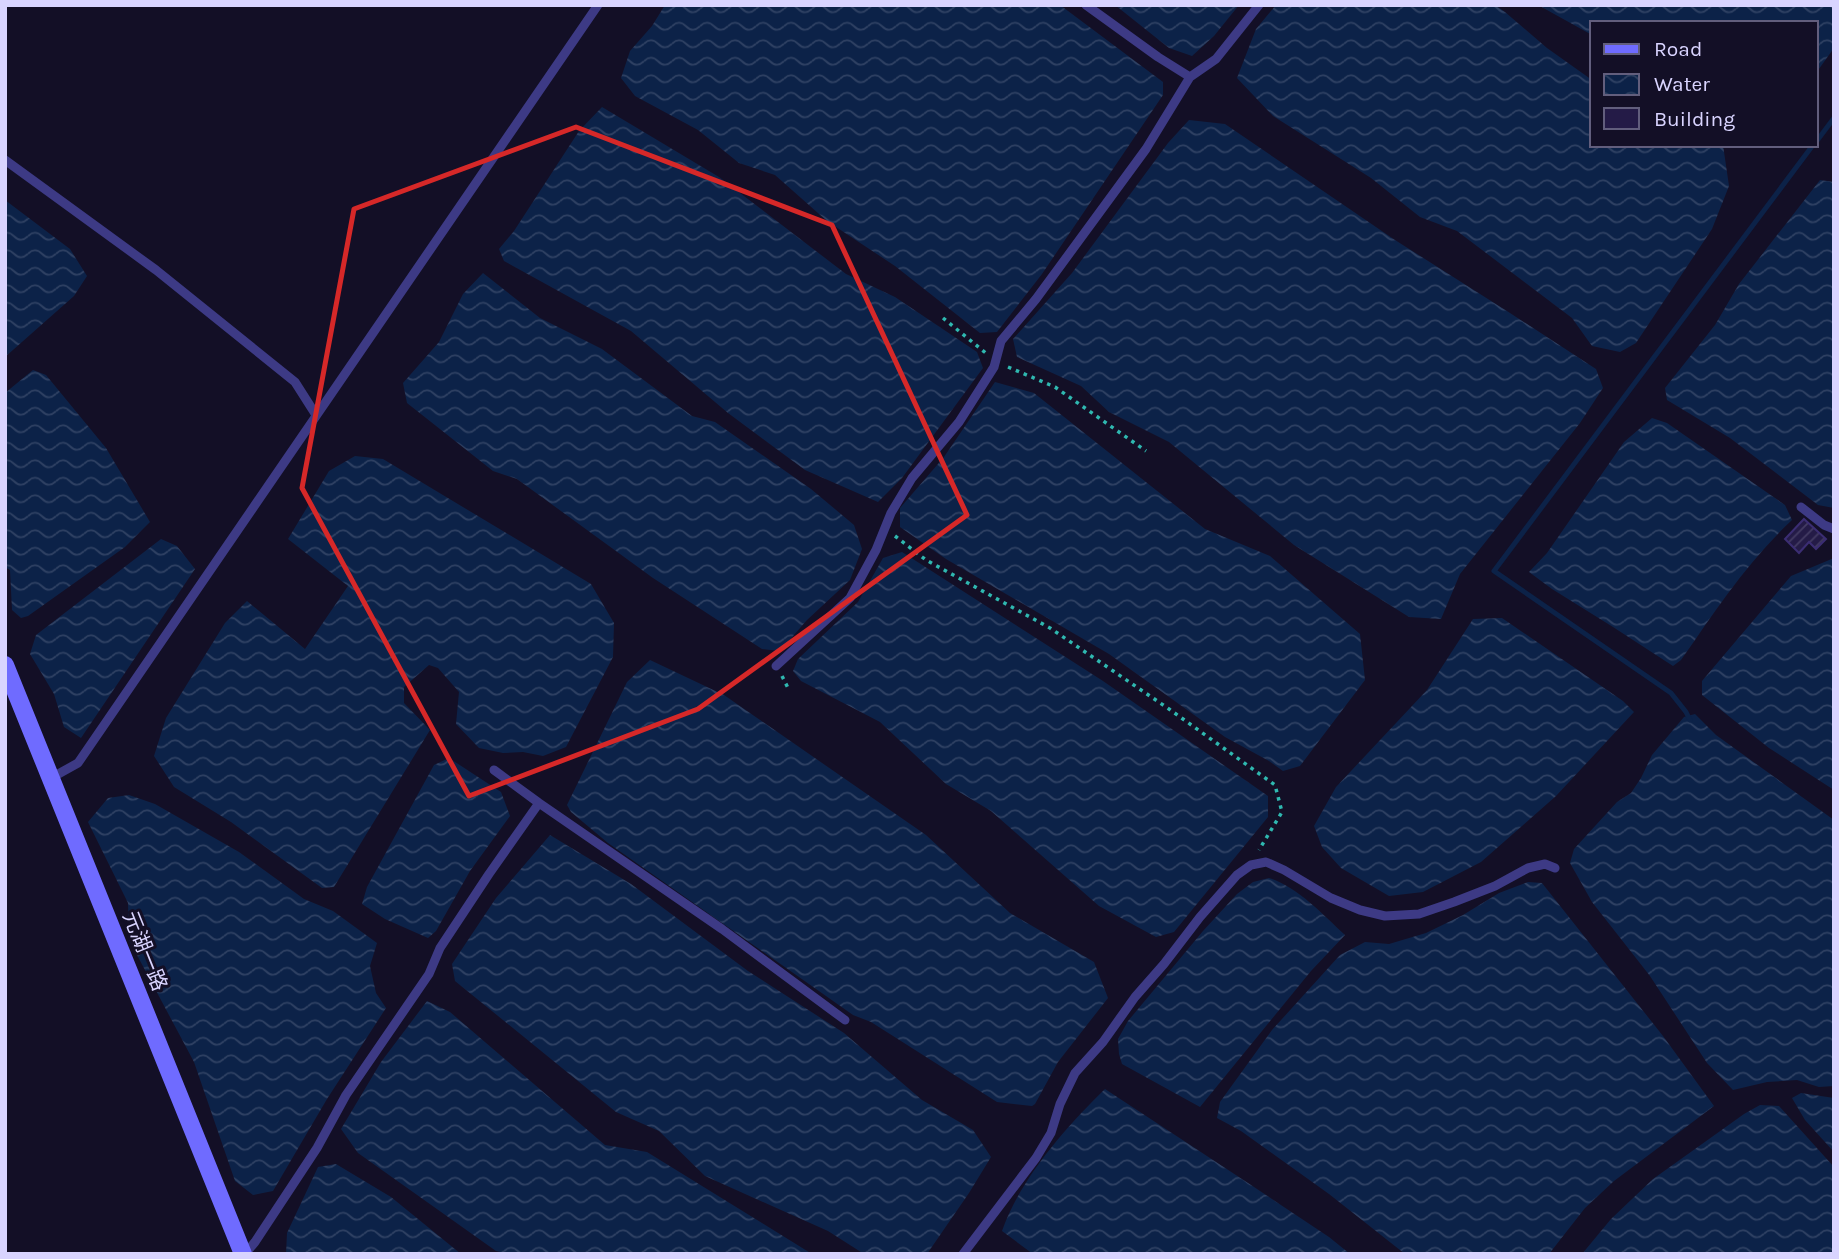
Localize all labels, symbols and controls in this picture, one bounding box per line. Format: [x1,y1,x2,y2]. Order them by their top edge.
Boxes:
legend [1590,21,1818,147]
text: Road [1654,37,1702,61]
text: Water [1654,72,1710,96]
text: Building [1654,107,1735,131]
street label: 元湖一路 [118,908,172,994]

